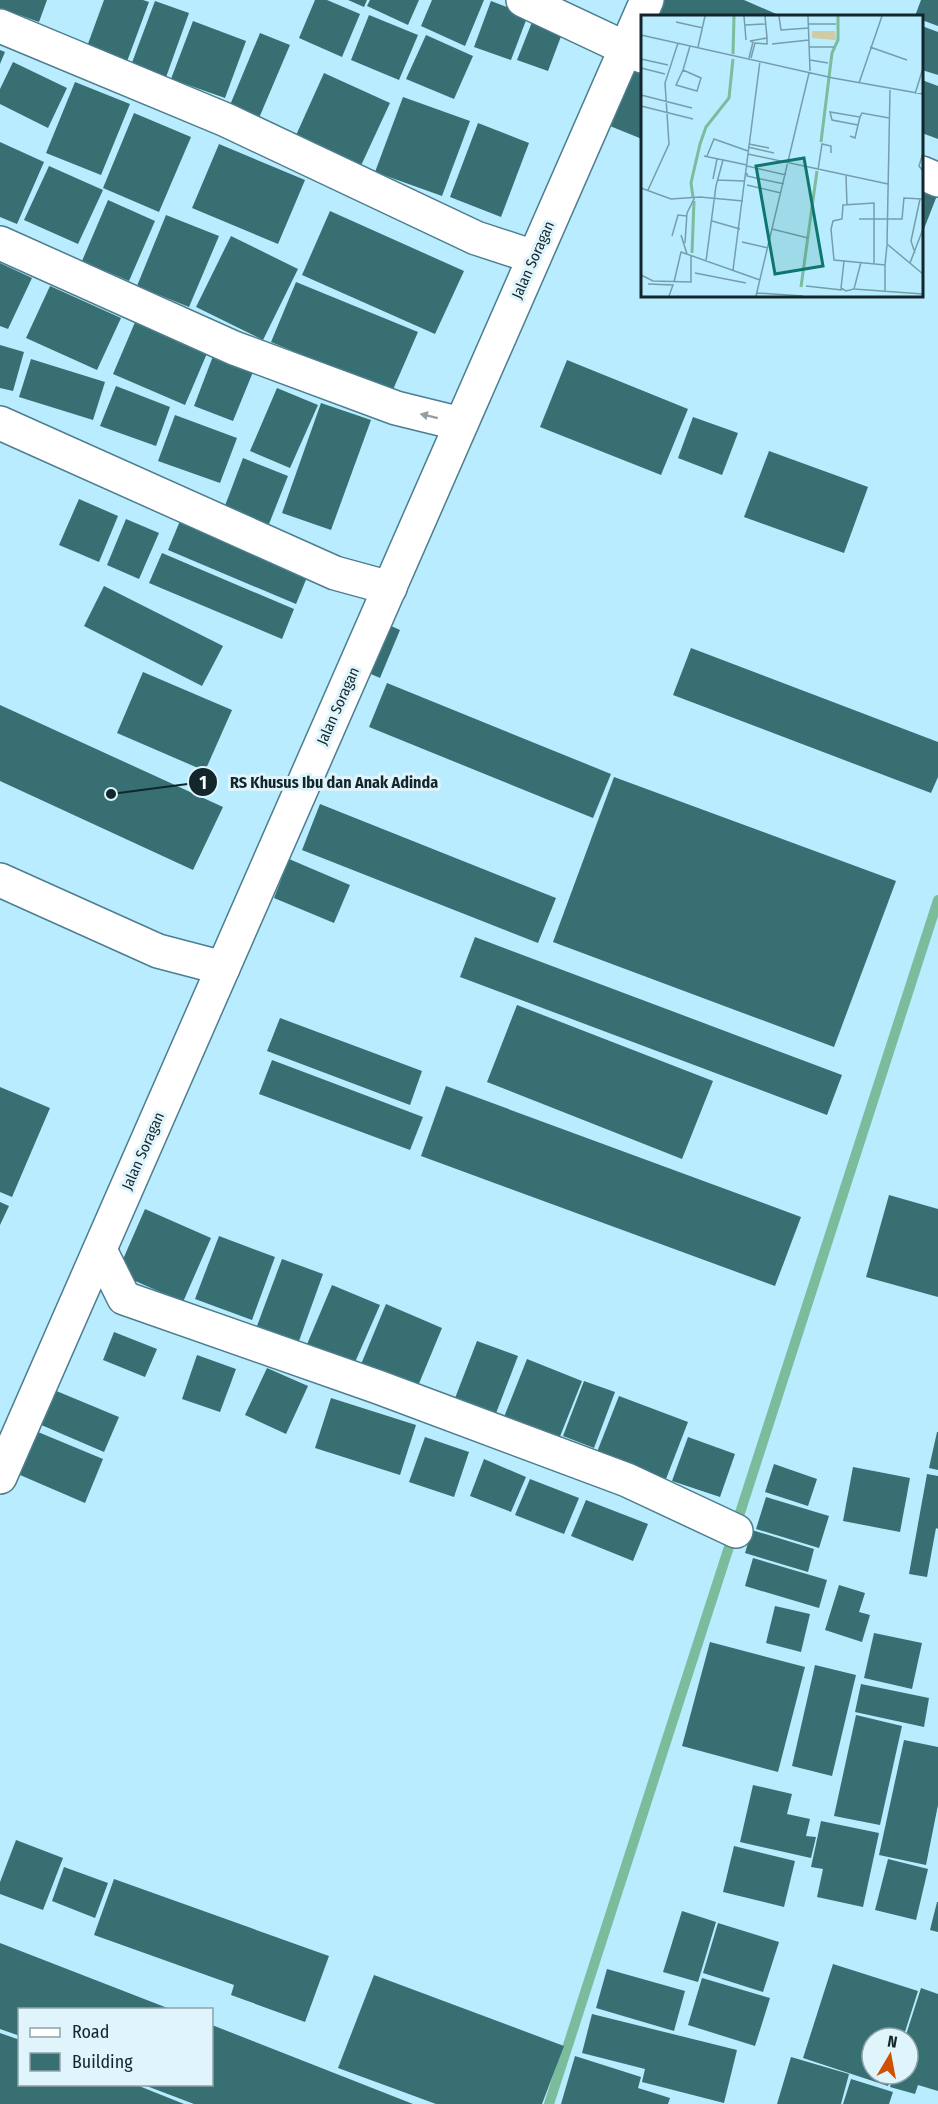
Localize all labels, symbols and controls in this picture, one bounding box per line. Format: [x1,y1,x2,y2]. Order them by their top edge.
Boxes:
inset map [641,15,923,297]
street label: Jalan Soragan [508,218,558,302]
one-way arrow [420,410,438,420]
street label: Jalan Soragan [313,664,363,748]
callout: RS Khusus Ibu dan Anak Adinda [188,765,450,799]
text: 1 [199,772,207,794]
text: RS Khusus Ibu dan Anak Adinda [230,773,438,792]
street label: Jalan Soragan [118,1109,168,1193]
legend [18,2008,213,2086]
text: Road [72,2021,109,2043]
north arrow [860,2026,920,2086]
text: N [886,2032,899,2052]
text: Building [72,2051,133,2073]

